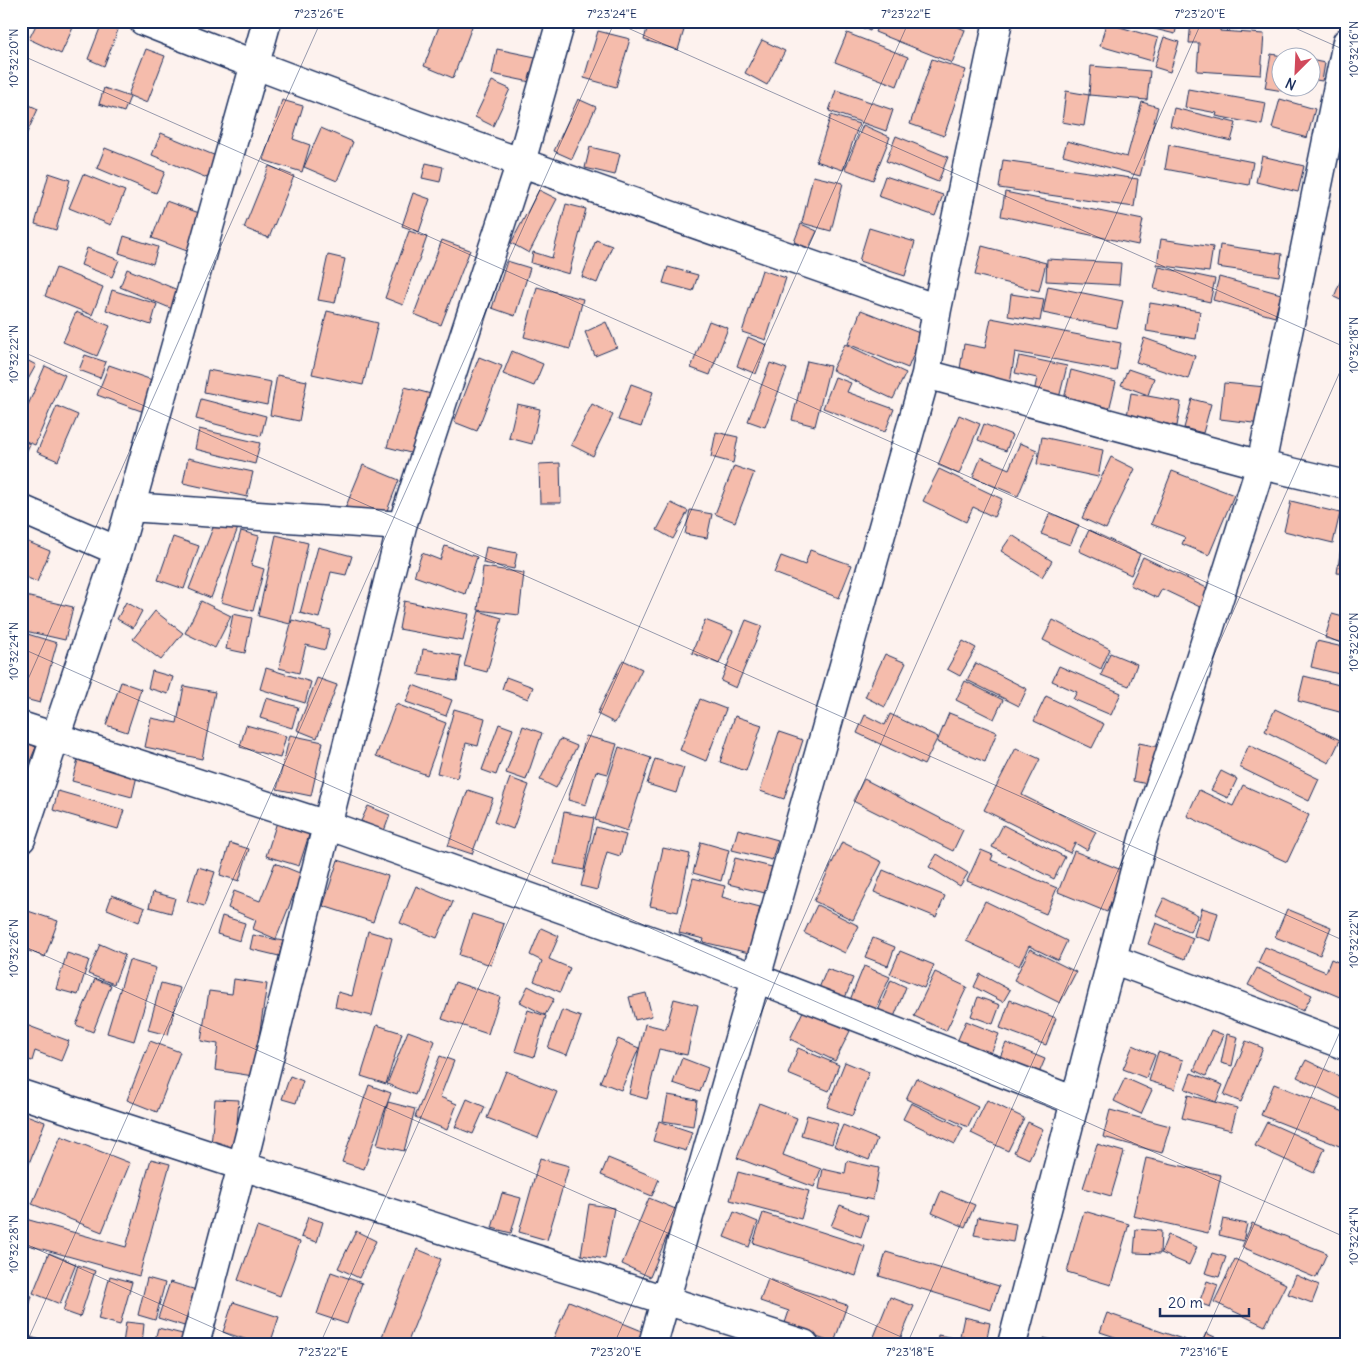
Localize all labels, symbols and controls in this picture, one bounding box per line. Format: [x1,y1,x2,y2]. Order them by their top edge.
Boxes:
text: 7°23'26"E [294,6,344,21]
text: 7°23'24"E [587,6,637,21]
text: 7°23'22"E [881,6,931,21]
text: 7°23'20"E [1174,6,1226,21]
text: 10°32'16"N [1346,21,1361,77]
text: 10°32'20"N [6,28,21,88]
north arrow [1270,48,1320,98]
text: N [1283,74,1299,94]
text: 10°32'18"N [1346,317,1361,373]
text: 10°32'22"N [6,325,21,383]
text: 10°32'20"N [1346,612,1361,672]
text: 10°32'24"N [6,622,21,680]
text: 10°32'22"N [1346,910,1361,968]
text: 10°32'26"N [6,919,21,977]
text: 10°32'24"N [1346,1207,1361,1265]
text: 10°32'28"N [6,1215,21,1273]
scale bar [1160,1285,1249,1317]
text: 20 m [1168,1293,1203,1312]
text: 7°23'22"E [298,1344,348,1359]
text: 7°23'20"E [590,1344,642,1359]
text: 7°23'18"E [886,1344,934,1359]
text: 7°23'16"E [1180,1344,1228,1359]

